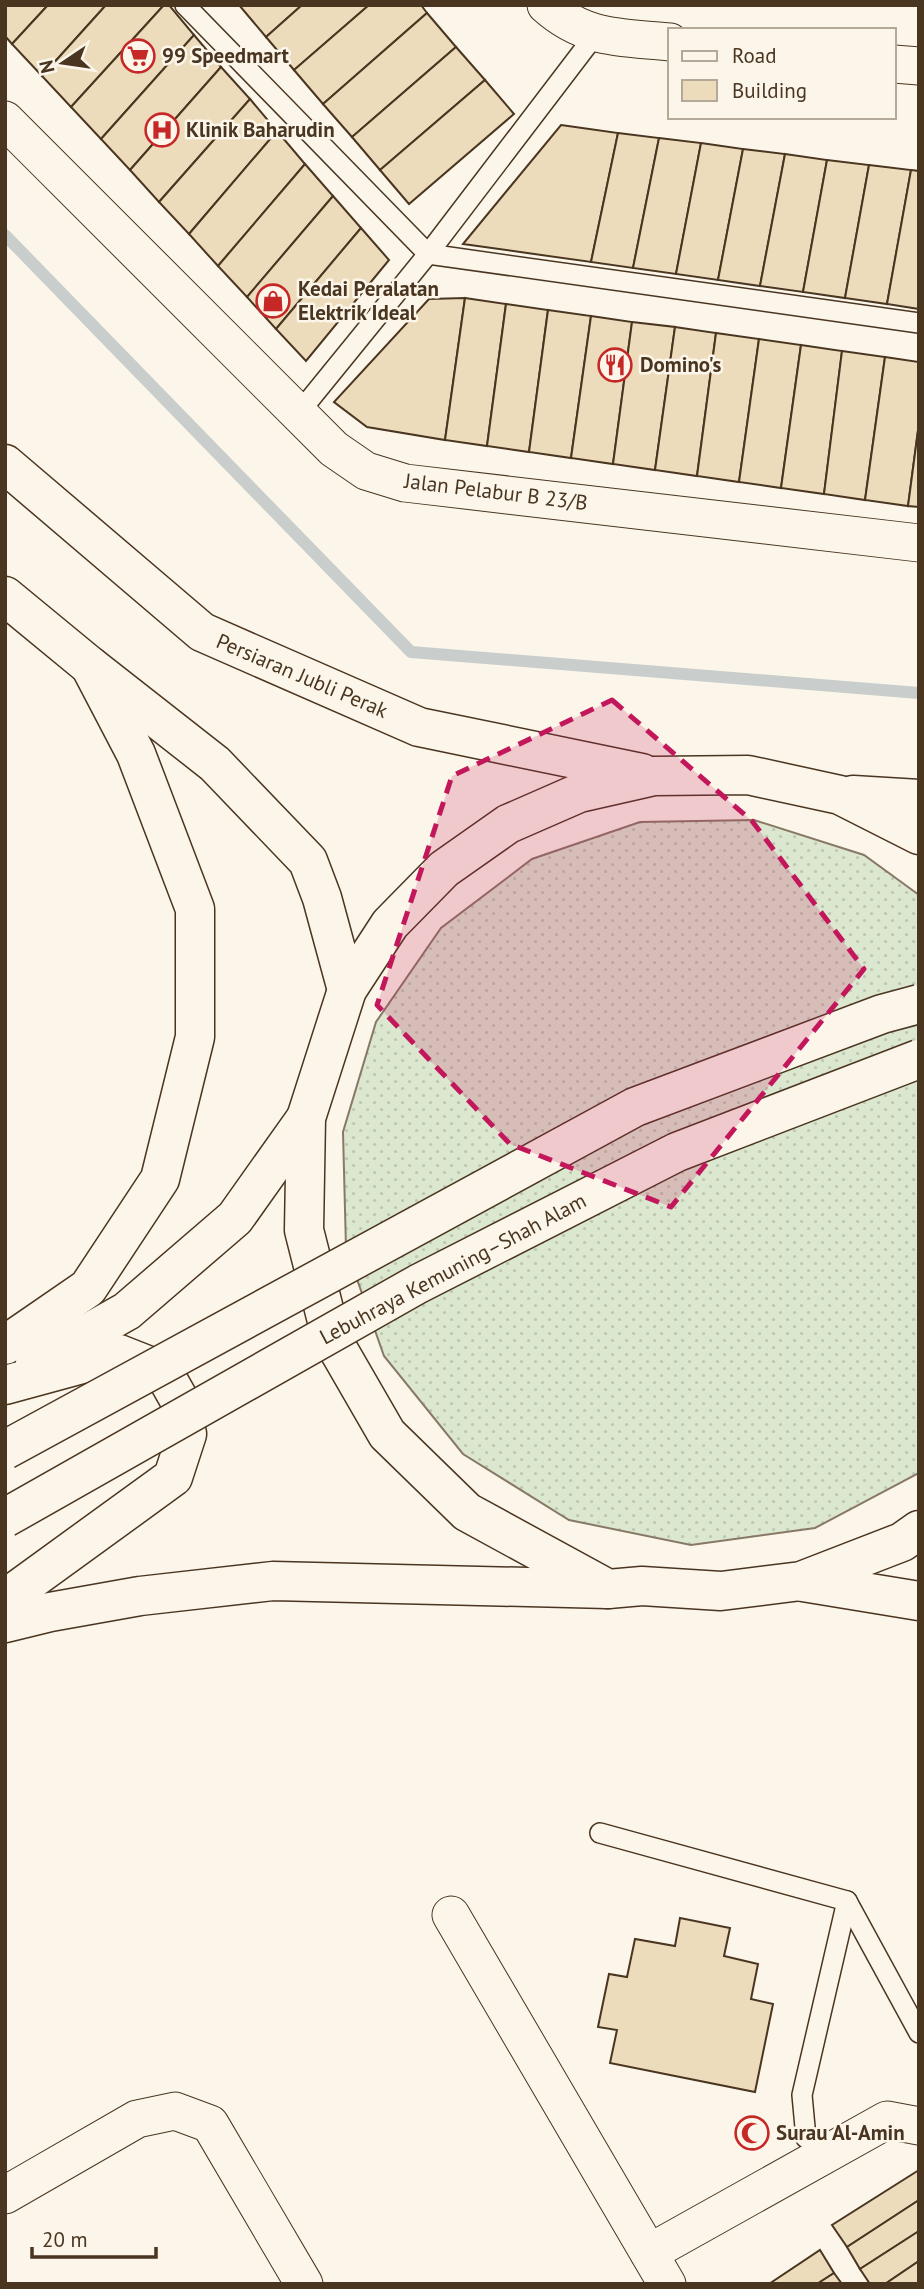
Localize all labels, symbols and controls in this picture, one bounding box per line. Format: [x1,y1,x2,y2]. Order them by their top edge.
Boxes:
north arrow [28,28,98,98]
legend [668,28,896,119]
supermarket icon: 99 Speedmart [119,37,157,75]
place label: 99 Speedmart [162,42,289,69]
text: Road [732,42,776,69]
text: N [33,58,60,76]
text: Building [732,77,807,104]
hospital icon: Klinik Baharudin [143,111,181,149]
place label: Klinik Baharudin [186,116,335,143]
place label: Kedai Peralatan Elektrik Ideal [298,275,439,326]
shop icon: Kedai Peralatan Elektrik Ideal [254,282,292,320]
restaurant icon: Domino's [596,346,634,384]
place label: Domino's [640,351,721,378]
street label: Jalan Pelabur B 23/B [402,467,589,516]
street label: Persiaran Jubli Perak [212,627,392,724]
street label: Lebuhraya Kemuning–Shah Alam [315,1187,591,1350]
mosque icon: Surau Al-Amin [733,2114,771,2152]
place label: Surau Al-Amin [776,2119,905,2146]
scale bar [32,2216,156,2260]
text: 20 m [42,2226,88,2253]

